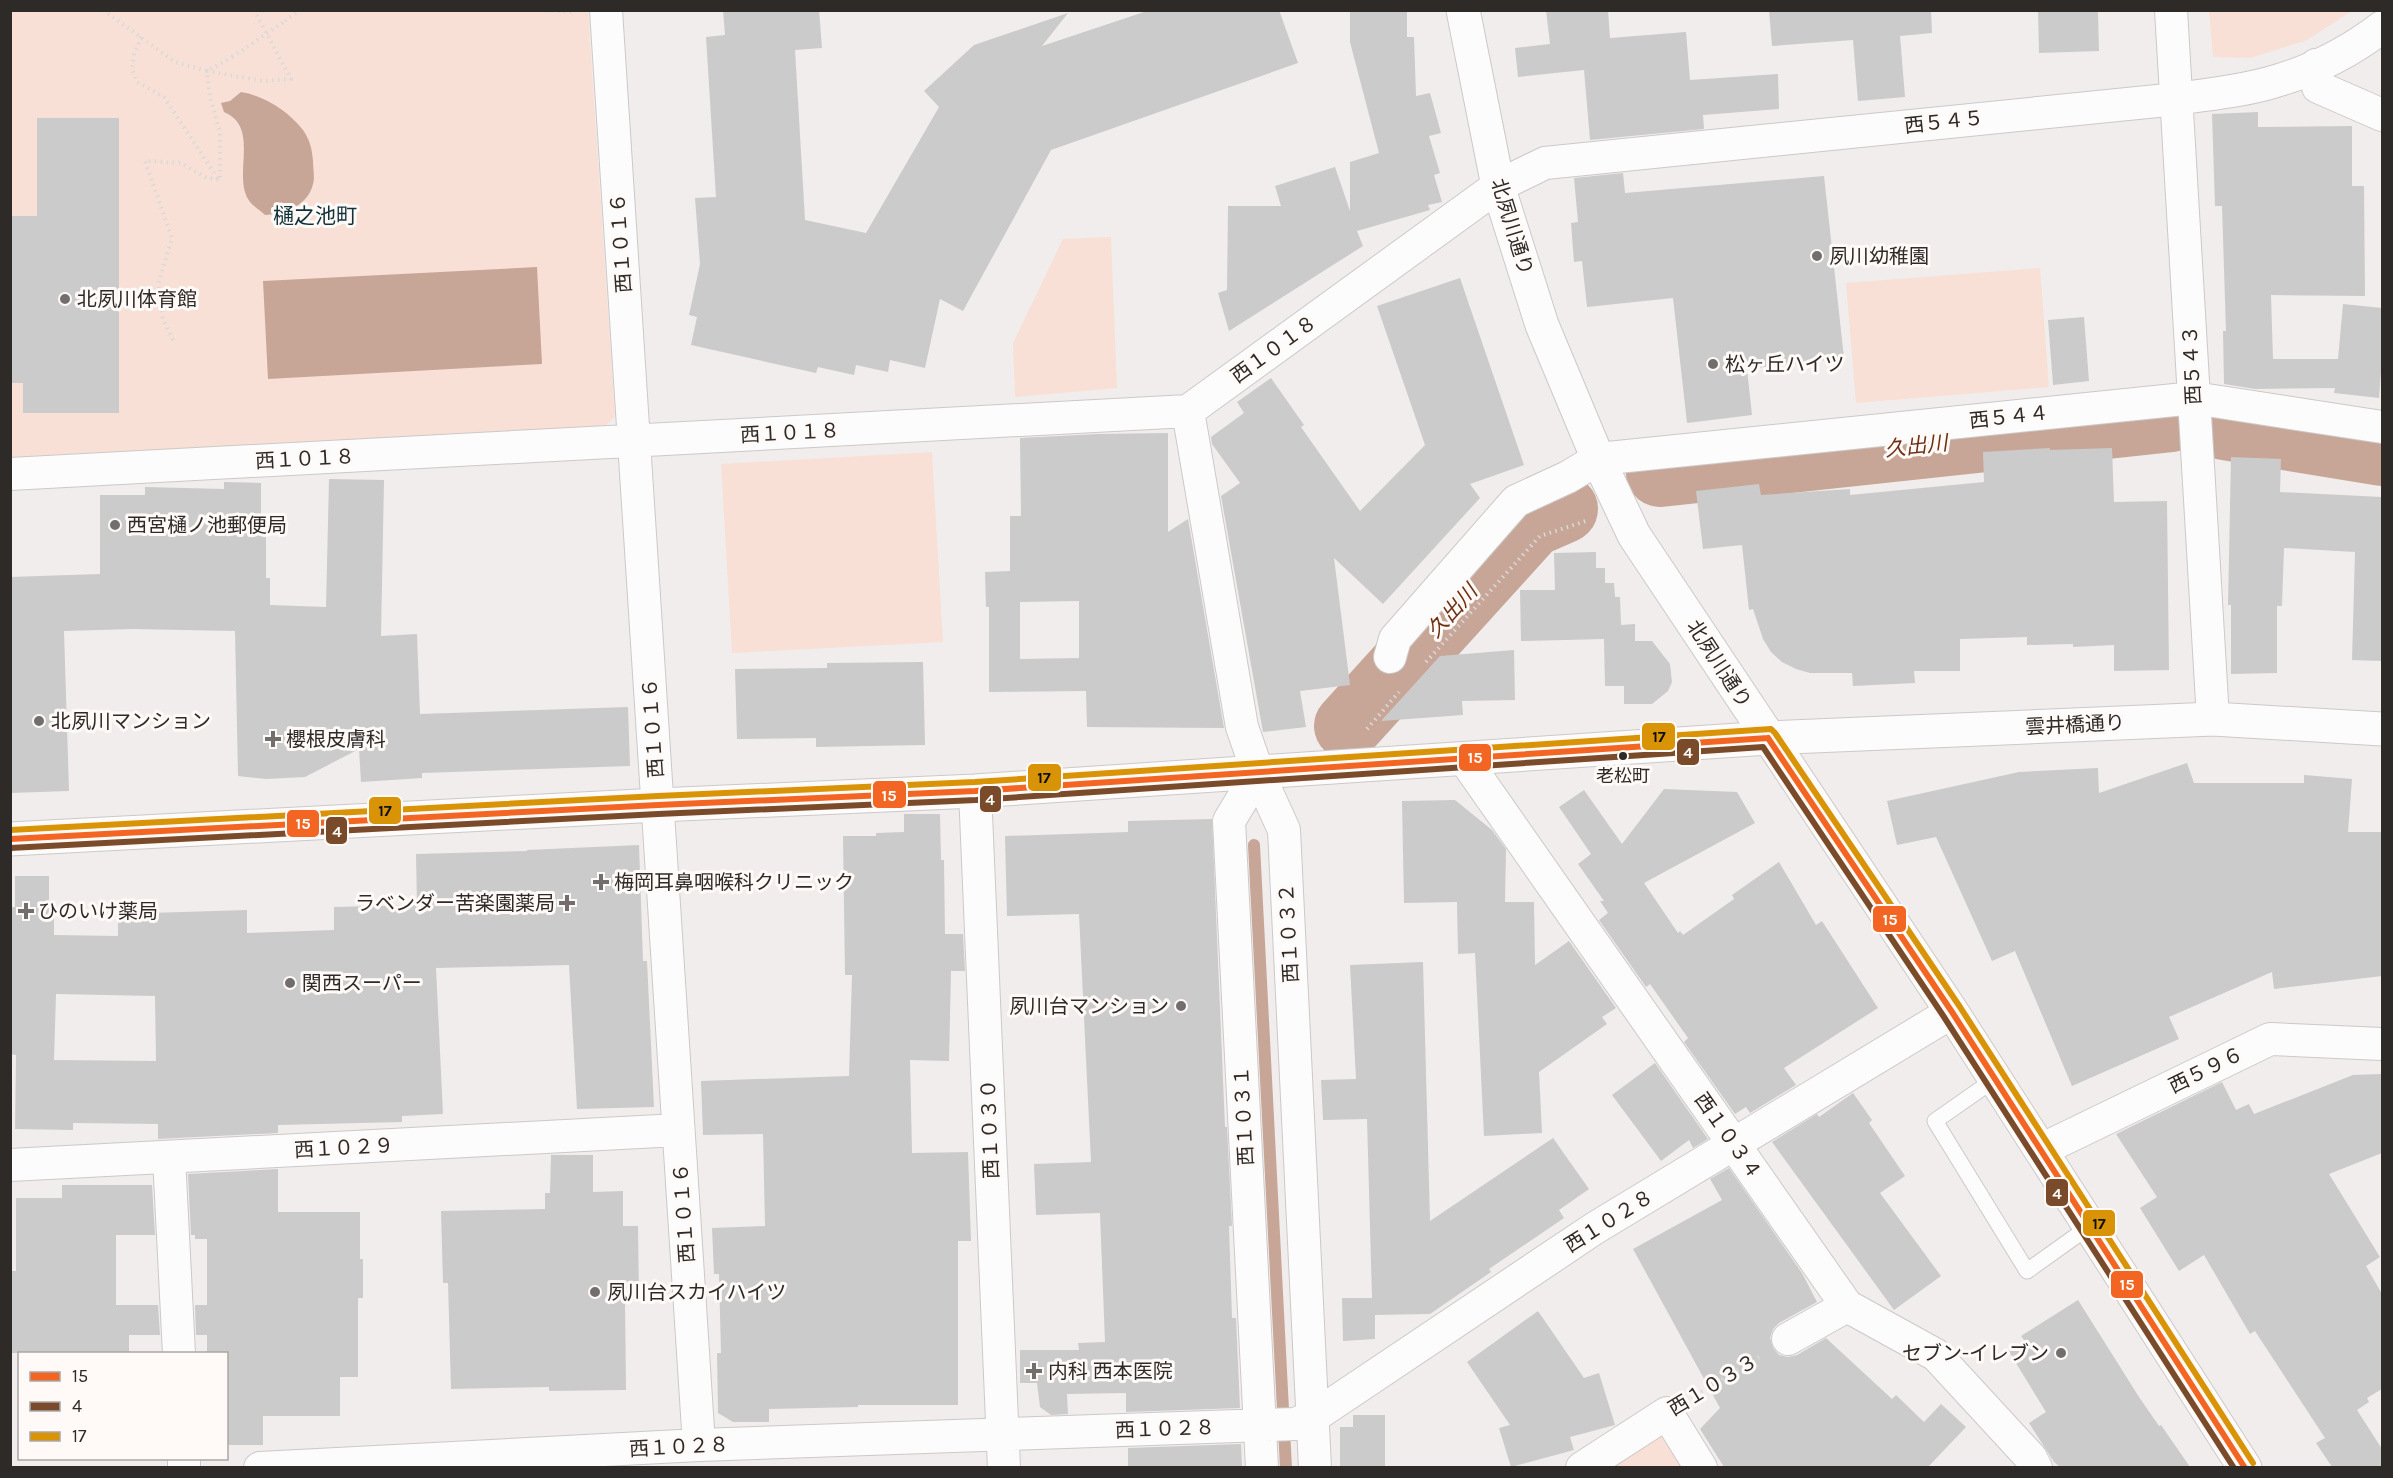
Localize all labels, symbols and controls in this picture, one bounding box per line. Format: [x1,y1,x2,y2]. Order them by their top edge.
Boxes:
street label: 西５４５ [1903,106,1985,138]
street label: 北夙川通り [1486,176,1538,278]
street label: 西１０１６ [606,192,636,294]
district label: 樋之池町 [273,204,357,228]
place label: 夙川幼稚園 [1829,245,1929,268]
marker: 夙川幼稚園 [1810,249,1824,263]
place label: 北夙川体育館 [77,288,197,311]
marker: 北夙川体育館 [58,292,72,306]
street label: 西１０１８ [1227,310,1321,388]
street label: 西５４３ [2178,324,2206,406]
place label: 松ヶ丘ハイツ [1725,353,1845,376]
marker: 松ヶ丘ハイツ [1706,357,1720,371]
street label: 西５４４ [1968,401,2050,433]
street label: 西１０１８ [739,419,841,447]
water label: 久出川 [1883,431,1951,461]
street label: 西１０１８ [254,445,356,473]
place label: 西宮樋ノ池郵便局 [127,514,287,537]
marker: 西宮樋ノ池郵便局 [108,518,122,532]
water label: 久出川 [1422,578,1483,642]
street label: 北夙川通り [1682,616,1756,712]
street label: 西１０１６ [638,677,668,779]
place label: 北夙川マンション [51,710,211,733]
street label: 雲井橋通り [2024,711,2126,739]
marker: 北夙川マンション [32,714,46,728]
line badge: 17 [1641,722,1676,751]
text: 17 [1652,727,1666,746]
place label: 櫻根皮膚科 [286,728,386,751]
marker: 櫻根皮膚科 [264,730,282,748]
line badge: 4 [1676,738,1700,766]
line badge: 15 [1458,743,1492,772]
text: 4 [1683,743,1693,762]
text: 15 [1467,748,1483,767]
marker: 老松町 [1617,750,1629,762]
line badge: 17 [1027,763,1062,792]
place label: 老松町 [1596,765,1650,787]
text: 17 [1037,768,1051,787]
line badge: 15 [872,780,907,809]
line badge: 4 [979,785,1002,813]
text: 15 [881,786,897,805]
text: 4 [985,790,995,809]
line badge: 17 [368,796,402,825]
text: 17 [378,801,392,820]
line badge: 15 [286,809,320,838]
text: 15 [295,814,311,833]
line badge: 4 [325,816,348,845]
text: 4 [332,822,342,841]
place label: 梅岡耳鼻咽喉科クリニック [614,871,854,894]
marker: 梅岡耳鼻咽喉科クリニック [592,873,610,891]
street label: 西１０３２ [1275,882,1303,984]
place label: ラベンダー苦楽園薬局 [355,892,555,915]
marker: ラベンダー苦楽園薬局 [560,896,574,910]
place label: ひのいけ薬局 [38,900,158,923]
marker: ひのいけ薬局 [19,904,33,918]
line badge: 15 [1872,905,1907,933]
text: 15 [1882,910,1898,929]
place label: 関西スーパー [302,972,422,995]
marker: 関西スーパー [283,976,297,990]
place label: 夙川台マンション [1009,995,1169,1018]
marker: 夙川台マンション [1174,999,1188,1013]
street label: 西５９６ [2165,1042,2247,1098]
street label: 西１０３１ [1230,1065,1258,1167]
street label: 西１０３０ [977,1079,1003,1179]
street label: 西１０３４ [1690,1088,1766,1184]
street label: 西１０２９ [293,1134,395,1162]
street label: 西１０１６ [669,1162,699,1264]
line badge: 4 [2045,1178,2069,1207]
text: 4 [2052,1184,2062,1203]
street label: 西１０２８ [1561,1185,1657,1257]
line badge: 17 [2082,1209,2116,1237]
text: 17 [2092,1214,2106,1233]
line badge: 15 [2110,1270,2144,1299]
text: 15 [2119,1275,2135,1294]
place label: 夙川台スカイハイツ [607,1281,786,1304]
marker: 夙川台スカイハイツ [588,1285,602,1299]
place label: セブン-イレブン [1902,1342,2049,1365]
marker: セブン-イレブン [2054,1346,2068,1360]
street label: 西１０３３ [1664,1349,1762,1421]
legend [18,1352,228,1460]
place label: 内科 西本医院 [1048,1360,1173,1383]
marker: 内科 西本医院 [1025,1362,1043,1380]
text: 15 [72,1365,88,1387]
text: 4 [72,1395,82,1417]
street label: 西１０２８ [1115,1416,1215,1442]
text: 17 [72,1425,87,1447]
street label: 西１０２８ [628,1433,730,1461]

